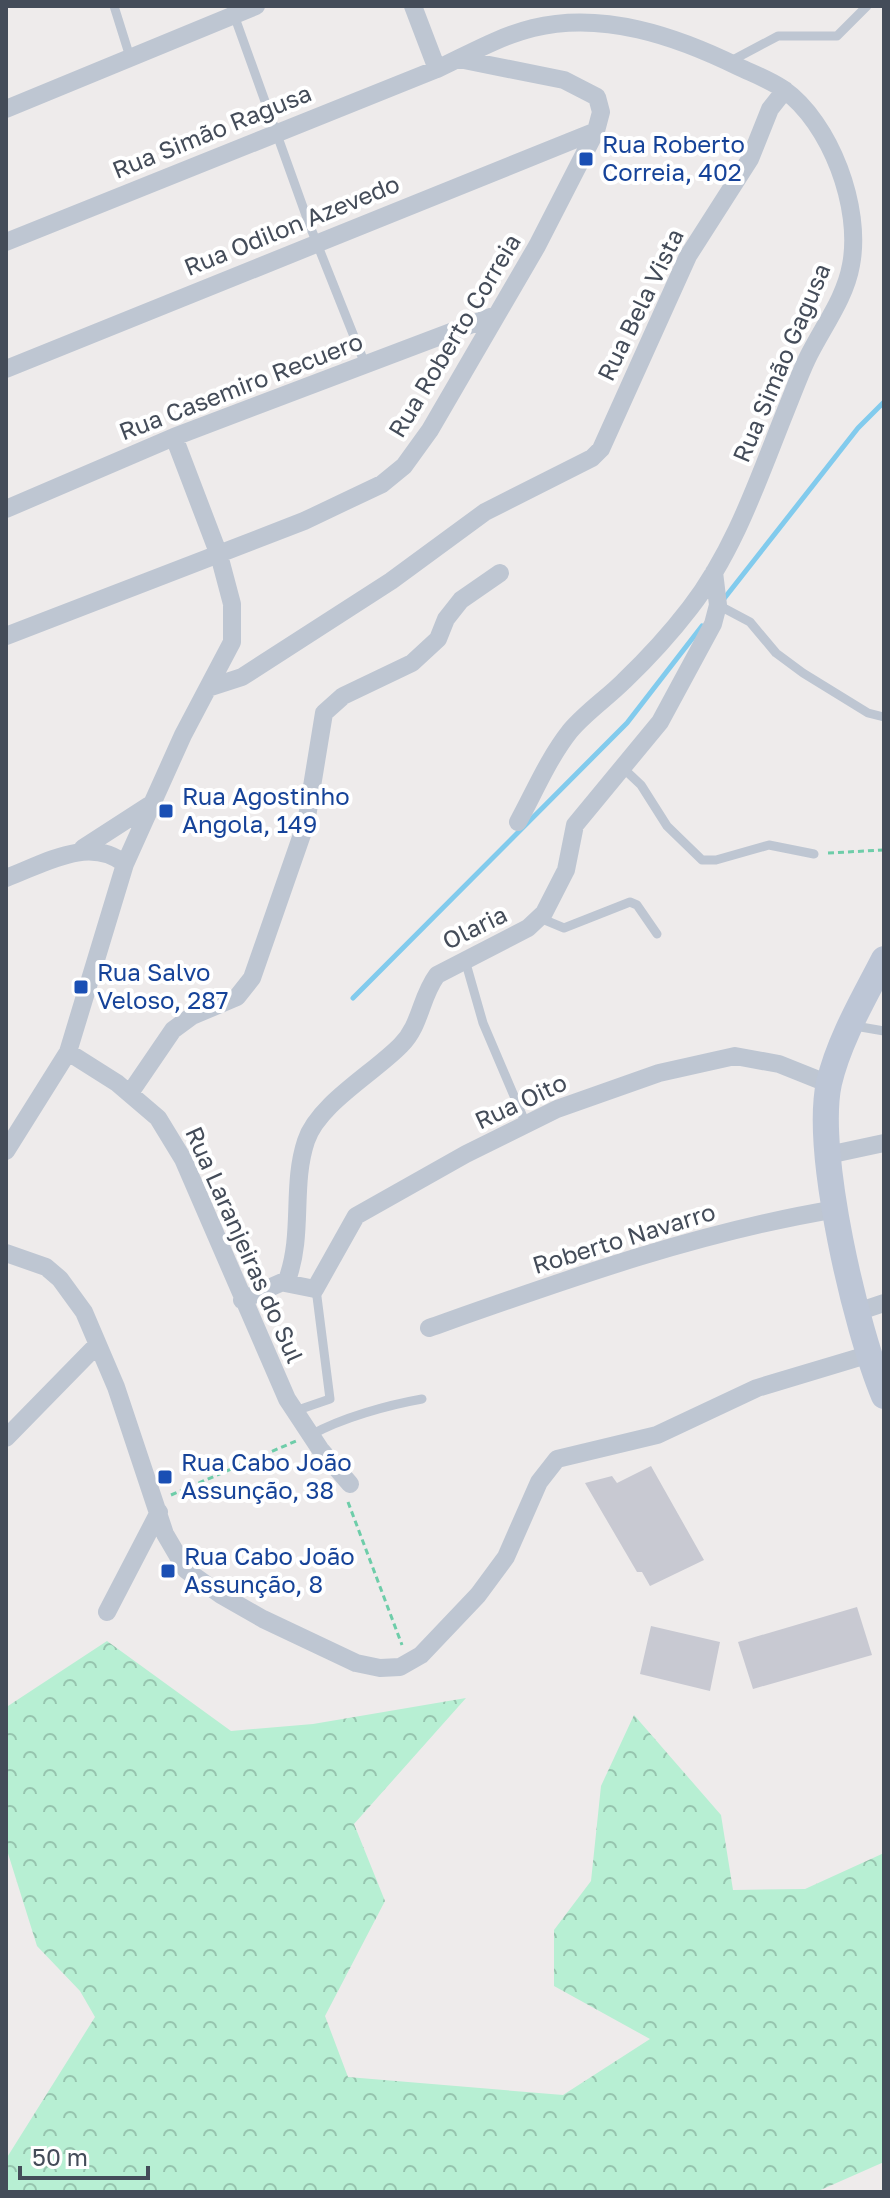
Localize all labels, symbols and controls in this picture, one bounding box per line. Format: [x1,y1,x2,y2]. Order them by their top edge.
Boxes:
street label: Rua Simão Ragusa [108,77,315,184]
place label: Rua Roberto Correia, 402 [602,129,745,186]
marker: Rua Roberto Correia, 402 [577,150,595,168]
street label: Rua Odilon Azevedo [180,168,403,281]
street label: Rua Bela Vista [590,224,689,385]
street label: Rua Roberto Correia [382,228,526,442]
street label: Rua Simão Gagusa [726,259,836,466]
street label: Rua Casemiro Recuero [115,326,366,445]
place label: Rua Agostinho Angola, 149 [182,781,350,838]
marker: Rua Agostinho Angola, 149 [157,802,175,820]
street label: Olaria [437,899,511,955]
place label: Rua Salvo Veloso, 287 [97,957,229,1014]
marker: Rua Salvo Veloso, 287 [72,978,90,996]
street label: Rua Oito [470,1067,571,1135]
street label: Rua Laranjeiras do Sul [180,1122,311,1367]
street label: Roberto Navarro [529,1196,718,1279]
place label: Rua Cabo João Assunção, 38 [181,1447,352,1504]
marker: Rua Cabo João Assunção, 38 [156,1468,174,1486]
place label: Rua Cabo João Assunção, 8 [184,1541,355,1598]
marker: Rua Cabo João Assunção, 8 [159,1562,177,1580]
scale bar [20,2130,148,2180]
text: 50 m [32,2142,88,2171]

